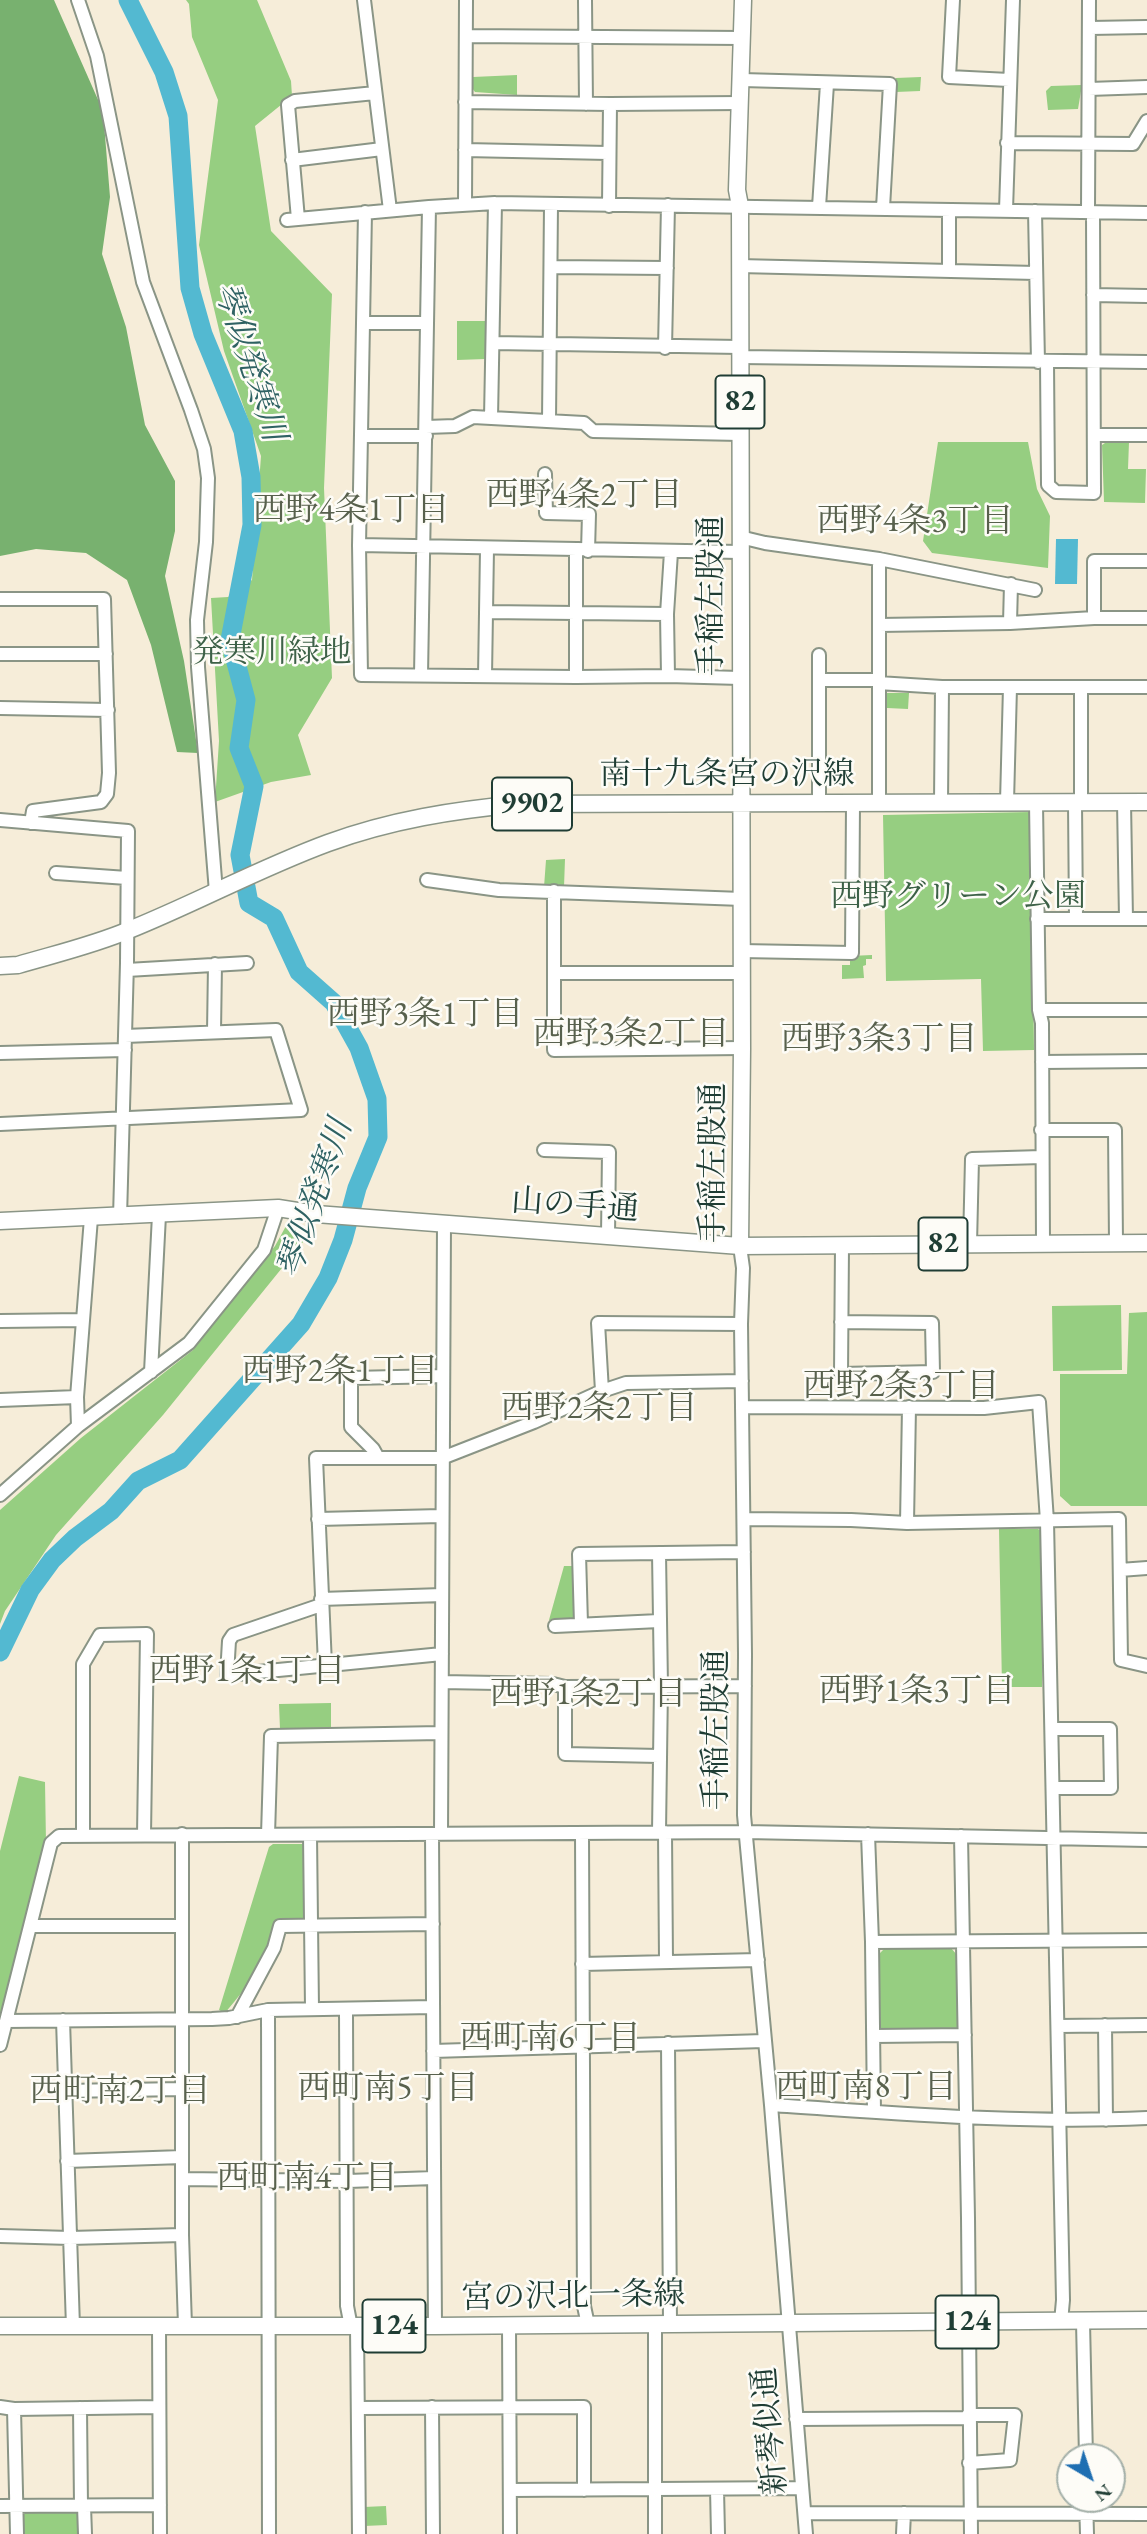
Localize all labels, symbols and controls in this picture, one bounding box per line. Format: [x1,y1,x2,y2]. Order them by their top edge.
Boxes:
water label: 琴似発寒川 [205,277,293,447]
road number: 82 [716,376,764,428]
district label: 西野4条2丁目 [486,476,682,516]
district label: 西野4条1丁目 [253,491,449,531]
district label: 西野4条3丁目 [817,502,1013,542]
street label: 手稲左股通 [693,516,731,676]
park label: 発寒川緑地 [192,634,352,672]
street label: 南十九条宮の沢線 [599,756,855,794]
road number: 9902 [492,778,572,831]
park label: 西野グリーン公園 [830,878,1086,916]
district label: 西野3条1丁目 [327,995,523,1035]
district label: 西野3条2丁目 [533,1015,729,1055]
district label: 西野3条3丁目 [781,1020,977,1060]
street label: 手稲左股通 [695,1083,733,1243]
water label: 琴似発寒川 [270,1115,362,1283]
street label: 山の手通 [510,1182,640,1230]
road number: 82 [918,1218,968,1270]
district label: 西野2条1丁目 [242,1352,438,1392]
district label: 西野2条3丁目 [803,1367,999,1407]
district label: 西野2条2丁目 [501,1389,697,1429]
street label: 手稲左股通 [698,1650,736,1810]
district label: 西野1条1丁目 [149,1652,345,1692]
district label: 西野1条3丁目 [819,1672,1015,1712]
district label: 西野1条2丁目 [490,1675,686,1715]
district label: 西町南6丁目 [460,2019,640,2059]
district label: 西町南8丁目 [776,2068,956,2108]
district label: 西町南5丁目 [298,2069,478,2109]
district label: 西町南2丁目 [30,2072,210,2112]
district label: 西町南4丁目 [217,2159,397,2199]
street label: 宮の沢北一条線 [461,2276,685,2318]
road number: 124 [936,2296,998,2348]
road number: 124 [362,2300,426,2352]
street label: 新琴似通 [746,2366,796,2496]
north arrow [1056,2443,1126,2513]
text: N [1089,2479,1117,2508]

